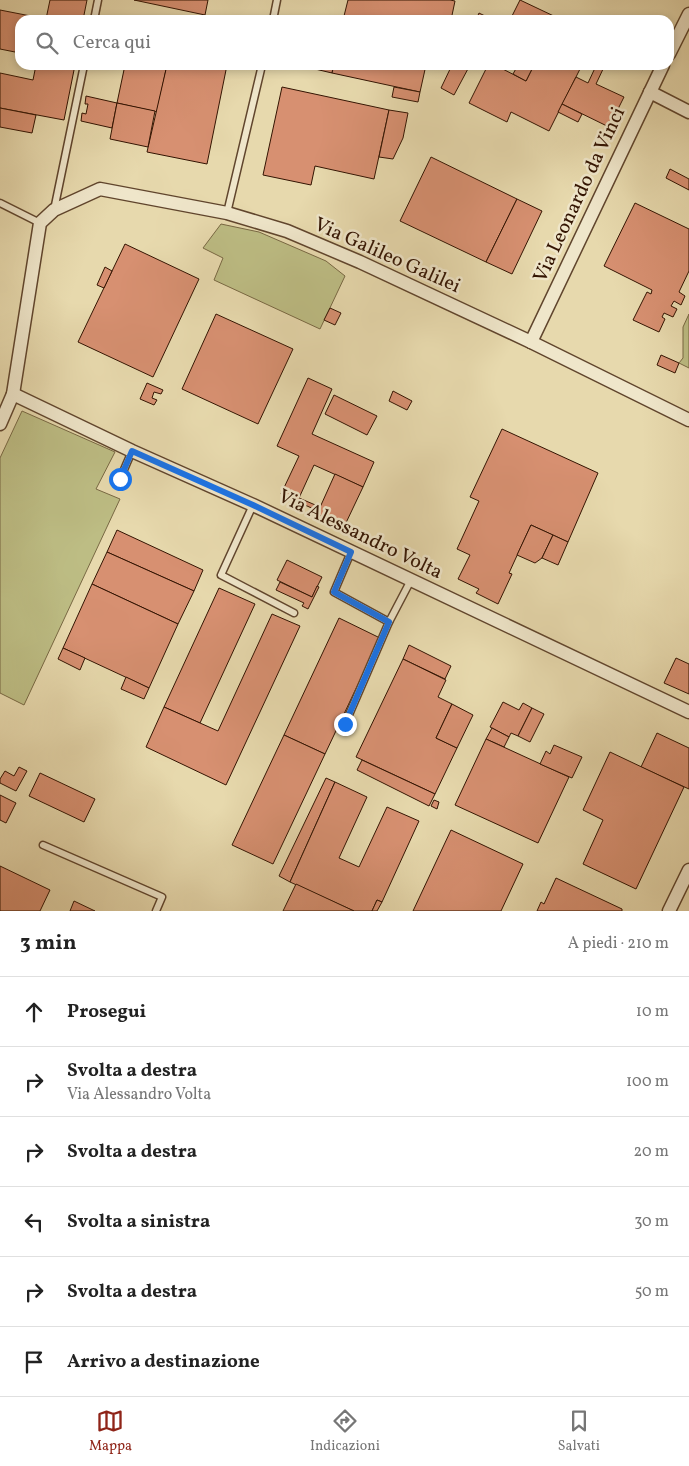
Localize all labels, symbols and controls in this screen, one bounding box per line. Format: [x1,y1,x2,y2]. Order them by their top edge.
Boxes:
search box [15,15,674,70]
icon: search [33,29,61,57]
text: Cerca qui [73,30,151,56]
street label: Via Leonardo da Vinci [527,103,633,287]
street label: Via Galileo Galilei [309,211,465,301]
route start [109,468,132,491]
street label: Via Alessandro Volta [273,483,447,587]
route end [334,713,357,736]
text: 3 min [20,929,76,958]
text: A piedi · 210 m [568,933,669,955]
icon: ahead [20,998,48,1026]
text: Prosegui [67,999,146,1025]
text: 10 m [636,1001,669,1023]
text: Svolta a destra [67,1058,197,1084]
icon: right [20,1068,48,1096]
text: 100 m [626,1071,669,1093]
text: Via Alessandro Volta [67,1084,211,1106]
icon: right [20,1138,48,1166]
text: Svolta a destra [67,1139,197,1165]
text: 20 m [634,1141,669,1163]
icon: left [20,1208,48,1236]
text: Svolta a sinistra [67,1209,210,1235]
text: 30 m [634,1211,669,1233]
icon: right [20,1278,48,1306]
text: Svolta a destra [67,1279,197,1305]
text: 50 m [635,1281,669,1303]
icon: arrive [20,1348,48,1376]
text: Arrivo a destinazione [67,1349,260,1375]
tab: Mappa [89,1407,132,1456]
tab: Indicazioni [310,1407,380,1456]
tab: Salvati [558,1407,600,1456]

